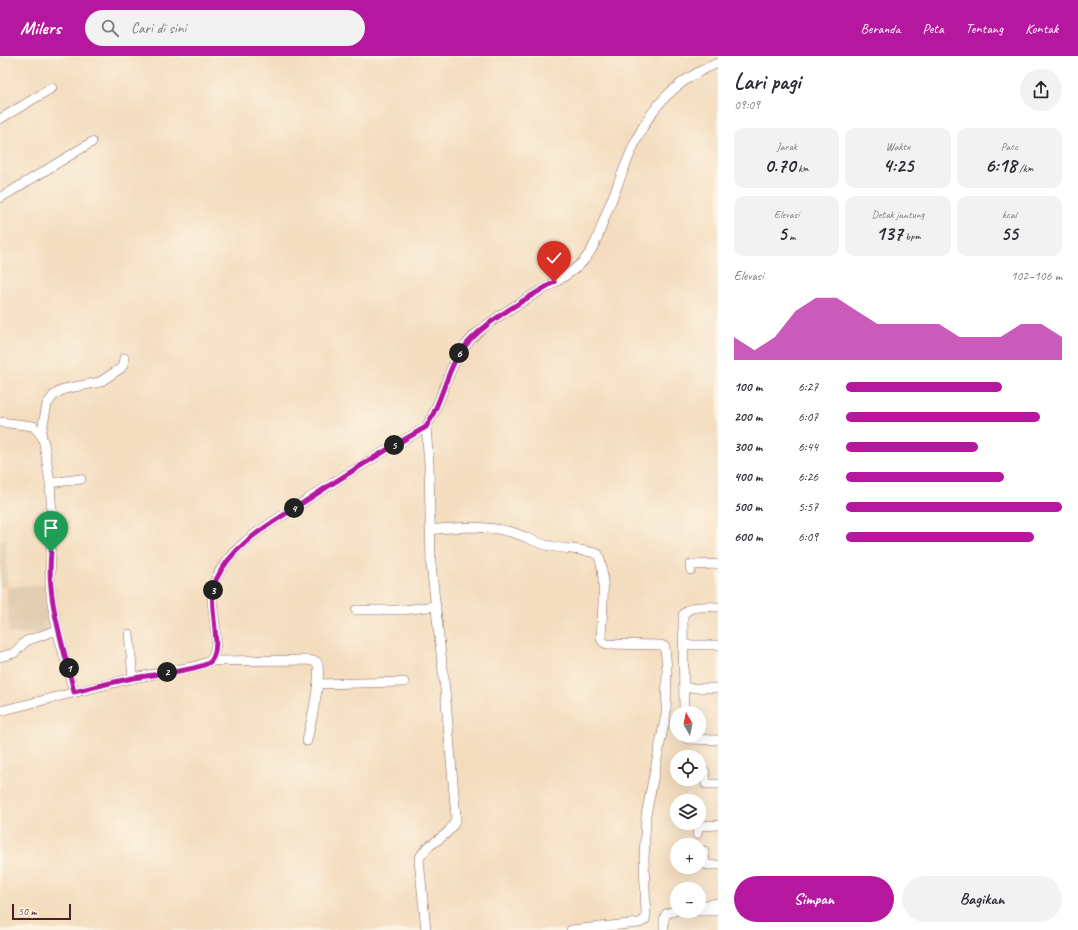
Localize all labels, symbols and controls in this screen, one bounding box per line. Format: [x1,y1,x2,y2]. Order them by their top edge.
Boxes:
search box [85,10,365,46]
text: Milers [20,16,61,40]
icon: search [99,17,121,39]
text: Cari di sini [131,19,186,38]
text: Beranda [861,20,901,37]
text: Peta [923,20,944,37]
text: Tentang [966,20,1003,37]
text: Kontak [1025,20,1058,37]
text: Lari pagi [734,68,801,96]
button: share [1020,69,1062,111]
text: 09:09 [734,97,760,113]
text: Jarak [776,139,797,153]
text: Waktu [886,139,910,153]
text: Pace [1001,139,1018,153]
text: 0.70 [765,153,795,178]
text: 4:25 [883,153,913,178]
text: 6:18 [985,153,1017,178]
text: km [795,161,809,175]
text: /km [1017,161,1034,175]
text: Elevasi [774,207,799,221]
text: Detak jantung [871,207,925,221]
text: kcal [1002,207,1017,221]
text: 5 [778,221,787,246]
text: 137 [876,221,903,246]
text: 55 [1001,221,1018,246]
text: m [787,229,795,243]
text: bpm [903,229,920,243]
pin [537,241,571,282]
icon: check [543,247,565,269]
text: Elevasi [734,268,764,284]
text: 102–106 m [1011,268,1062,284]
pin: 6 [449,343,469,363]
text: 6 [456,346,462,360]
text: 100 m [734,379,762,395]
text: 6:27 [798,379,818,395]
text: 200 m [734,409,762,425]
text: 6:07 [798,409,818,425]
pin: 5 [384,435,404,455]
text: 5 [392,438,396,452]
text: 300 m [734,439,762,455]
text: 6:44 [798,439,818,455]
text: 400 m [734,469,762,485]
text: 6:26 [798,469,818,485]
pin: 4 [284,498,304,518]
text: 500 m [734,499,762,515]
text: 5:57 [798,499,818,515]
text: 4 [292,501,296,515]
pin [34,511,68,552]
icon: arrive [40,517,62,539]
text: 600 m [734,529,762,545]
text: 6:09 [798,529,818,545]
pin: 3 [203,580,223,600]
text: 3 [211,583,215,597]
pin: 1 [59,658,79,678]
text: 1 [67,661,71,675]
pin: 2 [157,662,177,682]
text: 2 [165,665,169,679]
north arrow [670,706,706,742]
map controls [670,706,706,918]
button: locate [670,750,706,786]
button: layers [670,794,706,830]
button: + [670,838,706,874]
button: Simpan [734,876,894,922]
button: Bagikan [902,876,1062,922]
button: − [670,882,706,918]
scale bar [12,902,71,921]
text: 50 m [18,904,37,918]

